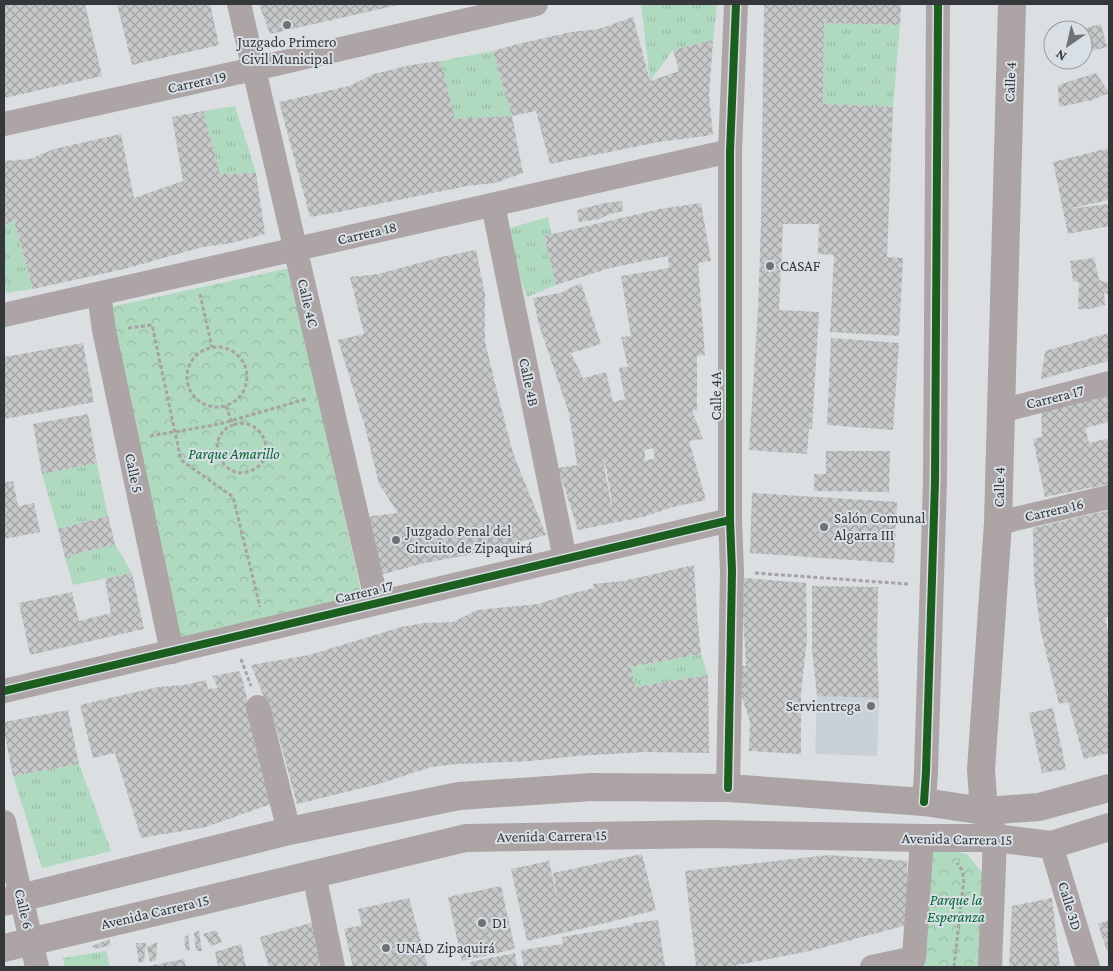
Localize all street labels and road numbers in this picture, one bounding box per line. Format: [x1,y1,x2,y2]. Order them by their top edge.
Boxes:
street label: Calle 4 [1001,61,1019,103]
street label: Carrera 19 [166,68,228,96]
street label: Carrera 18 [336,218,398,248]
street label: Calle 4C [295,277,321,329]
street label: Calle 4B [516,356,542,408]
street label: Calle 4A [708,371,724,421]
street label: Carrera 17 [1024,382,1086,412]
street label: Calle 5 [122,452,146,494]
street label: Calle 4 [991,467,1007,507]
street label: Carrera 16 [1023,495,1085,525]
street label: Carrera 17 [333,578,395,606]
street label: Avenida Carrera 15 [497,827,607,845]
street label: Avenida Carrera 15 [902,830,1012,848]
street label: Calle 3D [1055,880,1085,932]
street label: Calle 6 [12,887,36,931]
street label: Avenida Carrera 15 [99,892,211,932]

